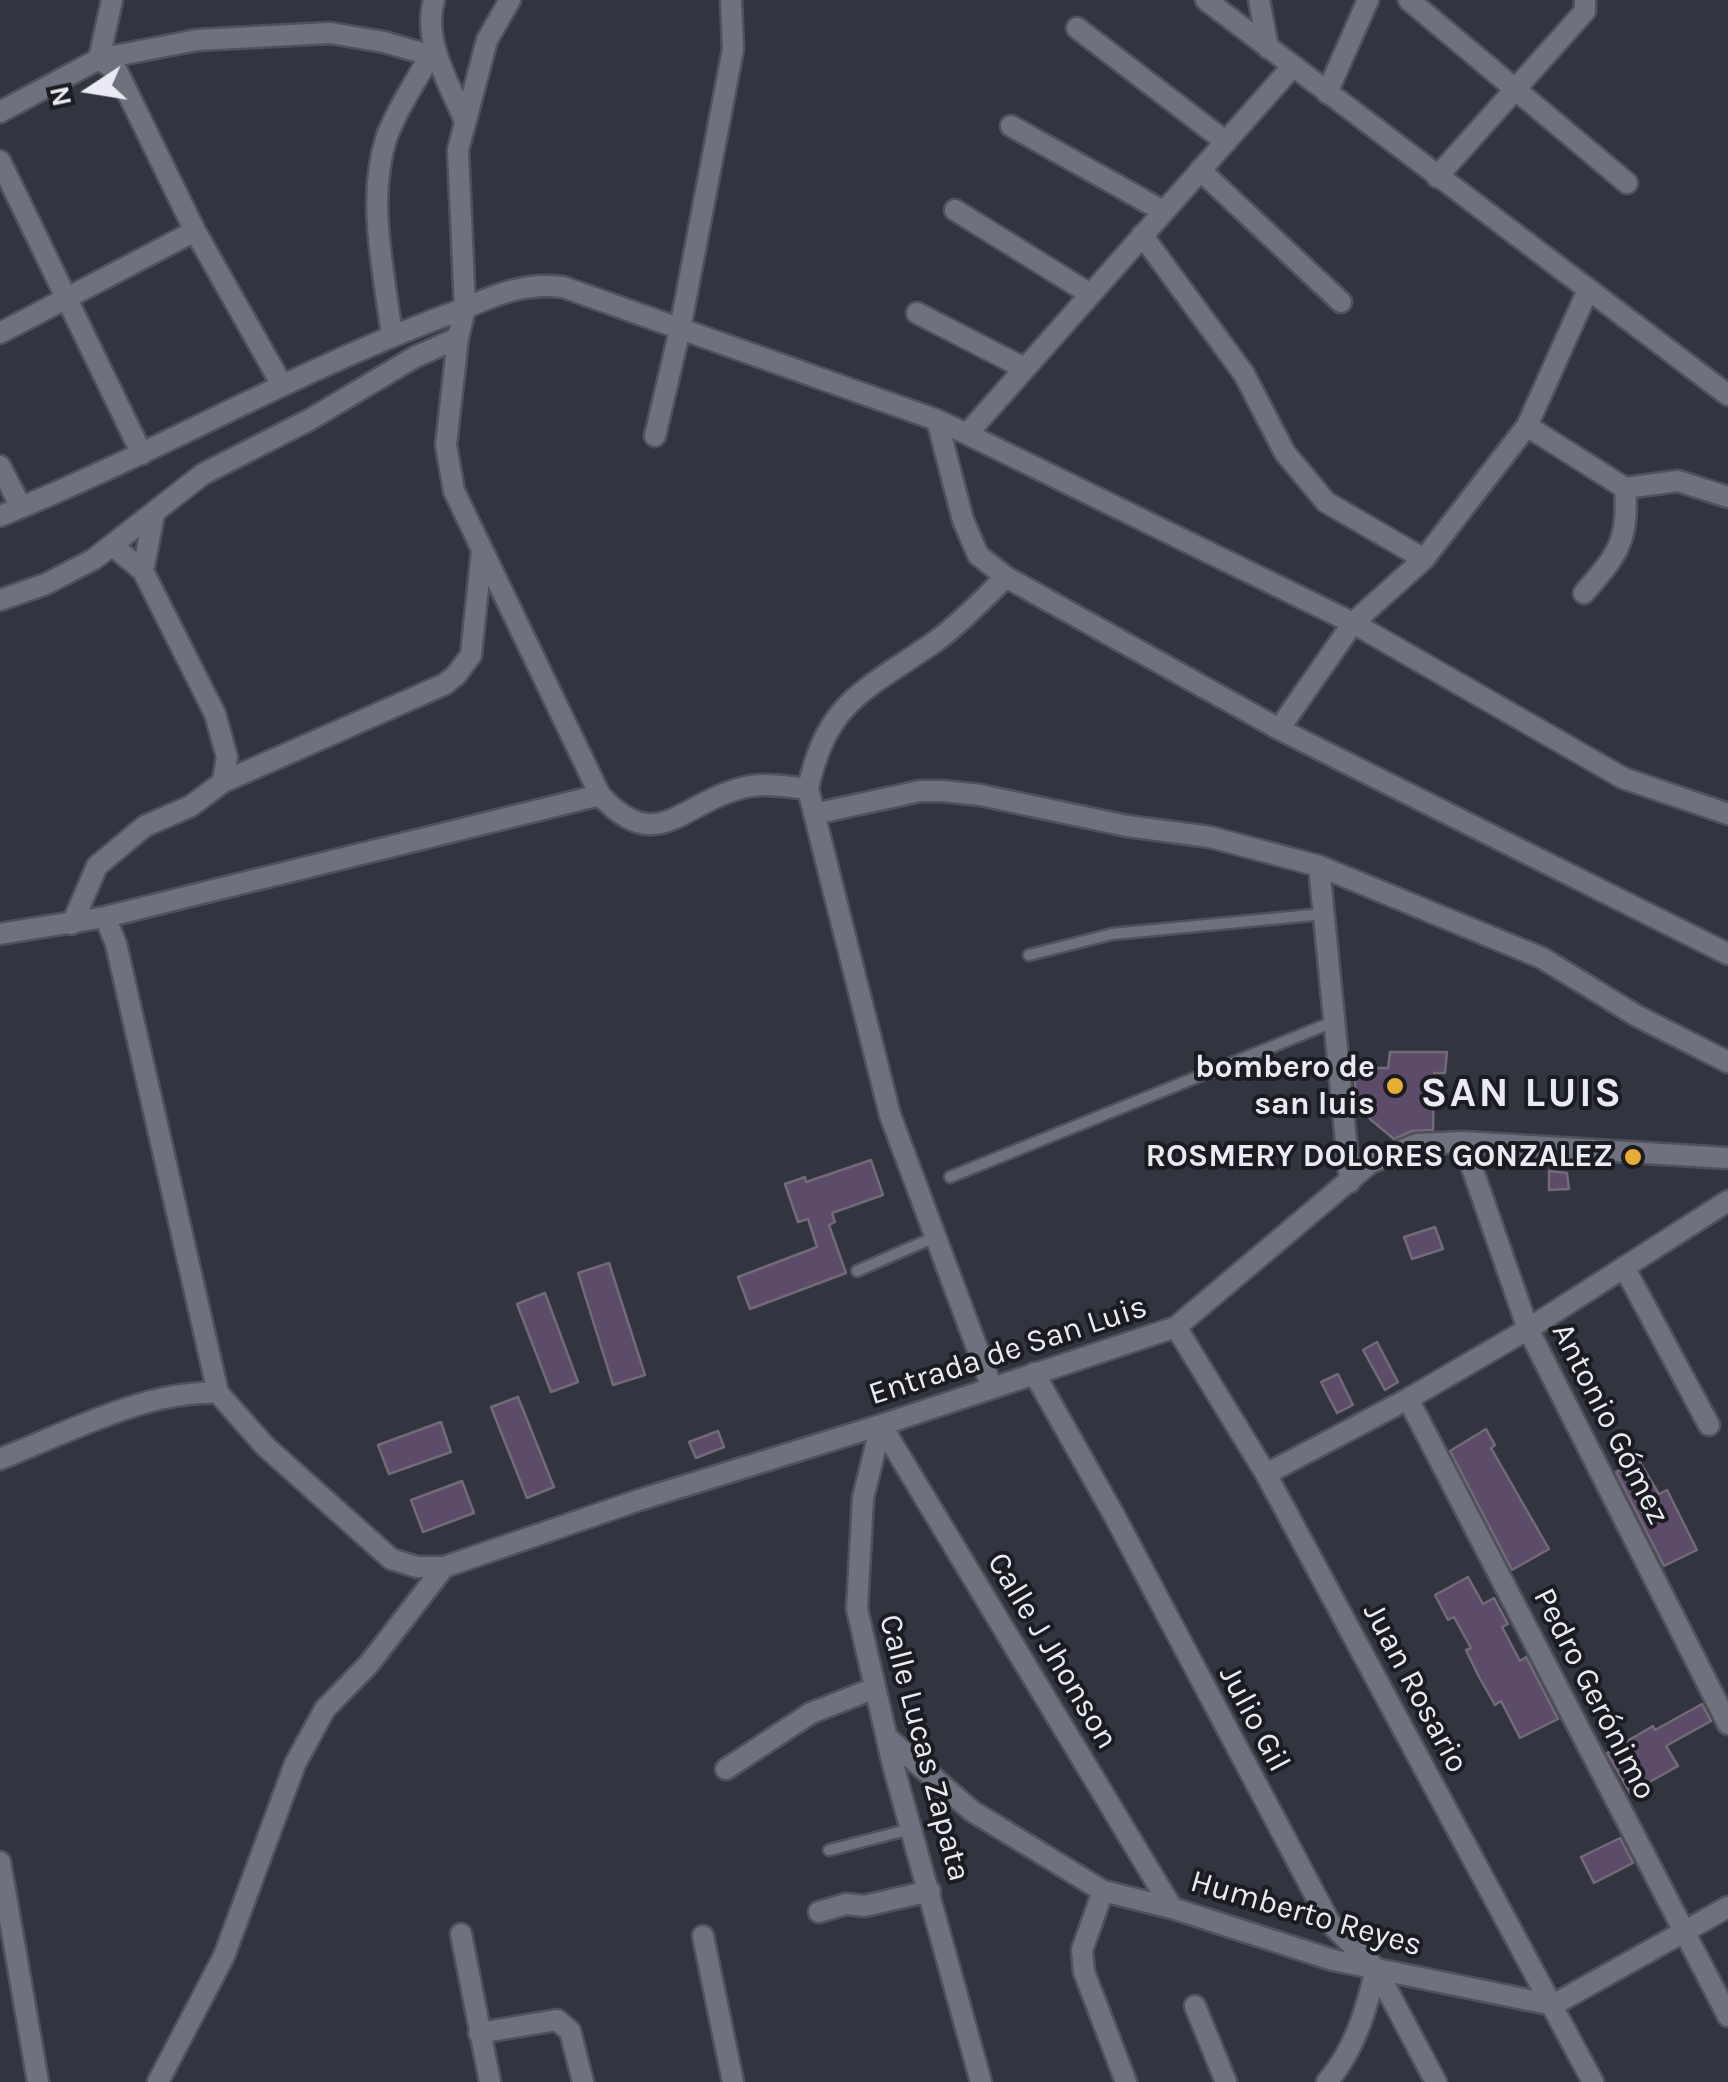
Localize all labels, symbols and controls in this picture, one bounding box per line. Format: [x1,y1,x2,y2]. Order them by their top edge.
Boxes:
north arrow [40,40,140,140]
text: N [42,83,78,110]
place label: bombero de san luis [1195,1049,1375,1124]
district label: SAN LUIS [1420,1069,1624,1119]
marker: bombero de san luis [1384,1075,1406,1097]
place label: ROSMERY DOLORES GONZALEZ [1145,1138,1613,1176]
marker: ROSMERY DOLORES GONZALEZ [1622,1146,1644,1168]
street label: Entrada de San Luis [864,1288,1152,1414]
street label: Antonio Gómez [1543,1317,1677,1531]
street label: Calle J Jhonson [978,1546,1126,1756]
street label: Pedro Gerónimo [1524,1582,1664,1806]
street label: Juan Rosario [1354,1596,1476,1780]
street label: Calle Lucas Zapata [870,1610,978,1886]
street label: Julio Gil [1210,1659,1298,1779]
street label: Humberto Reyes [1186,1863,1426,1965]

